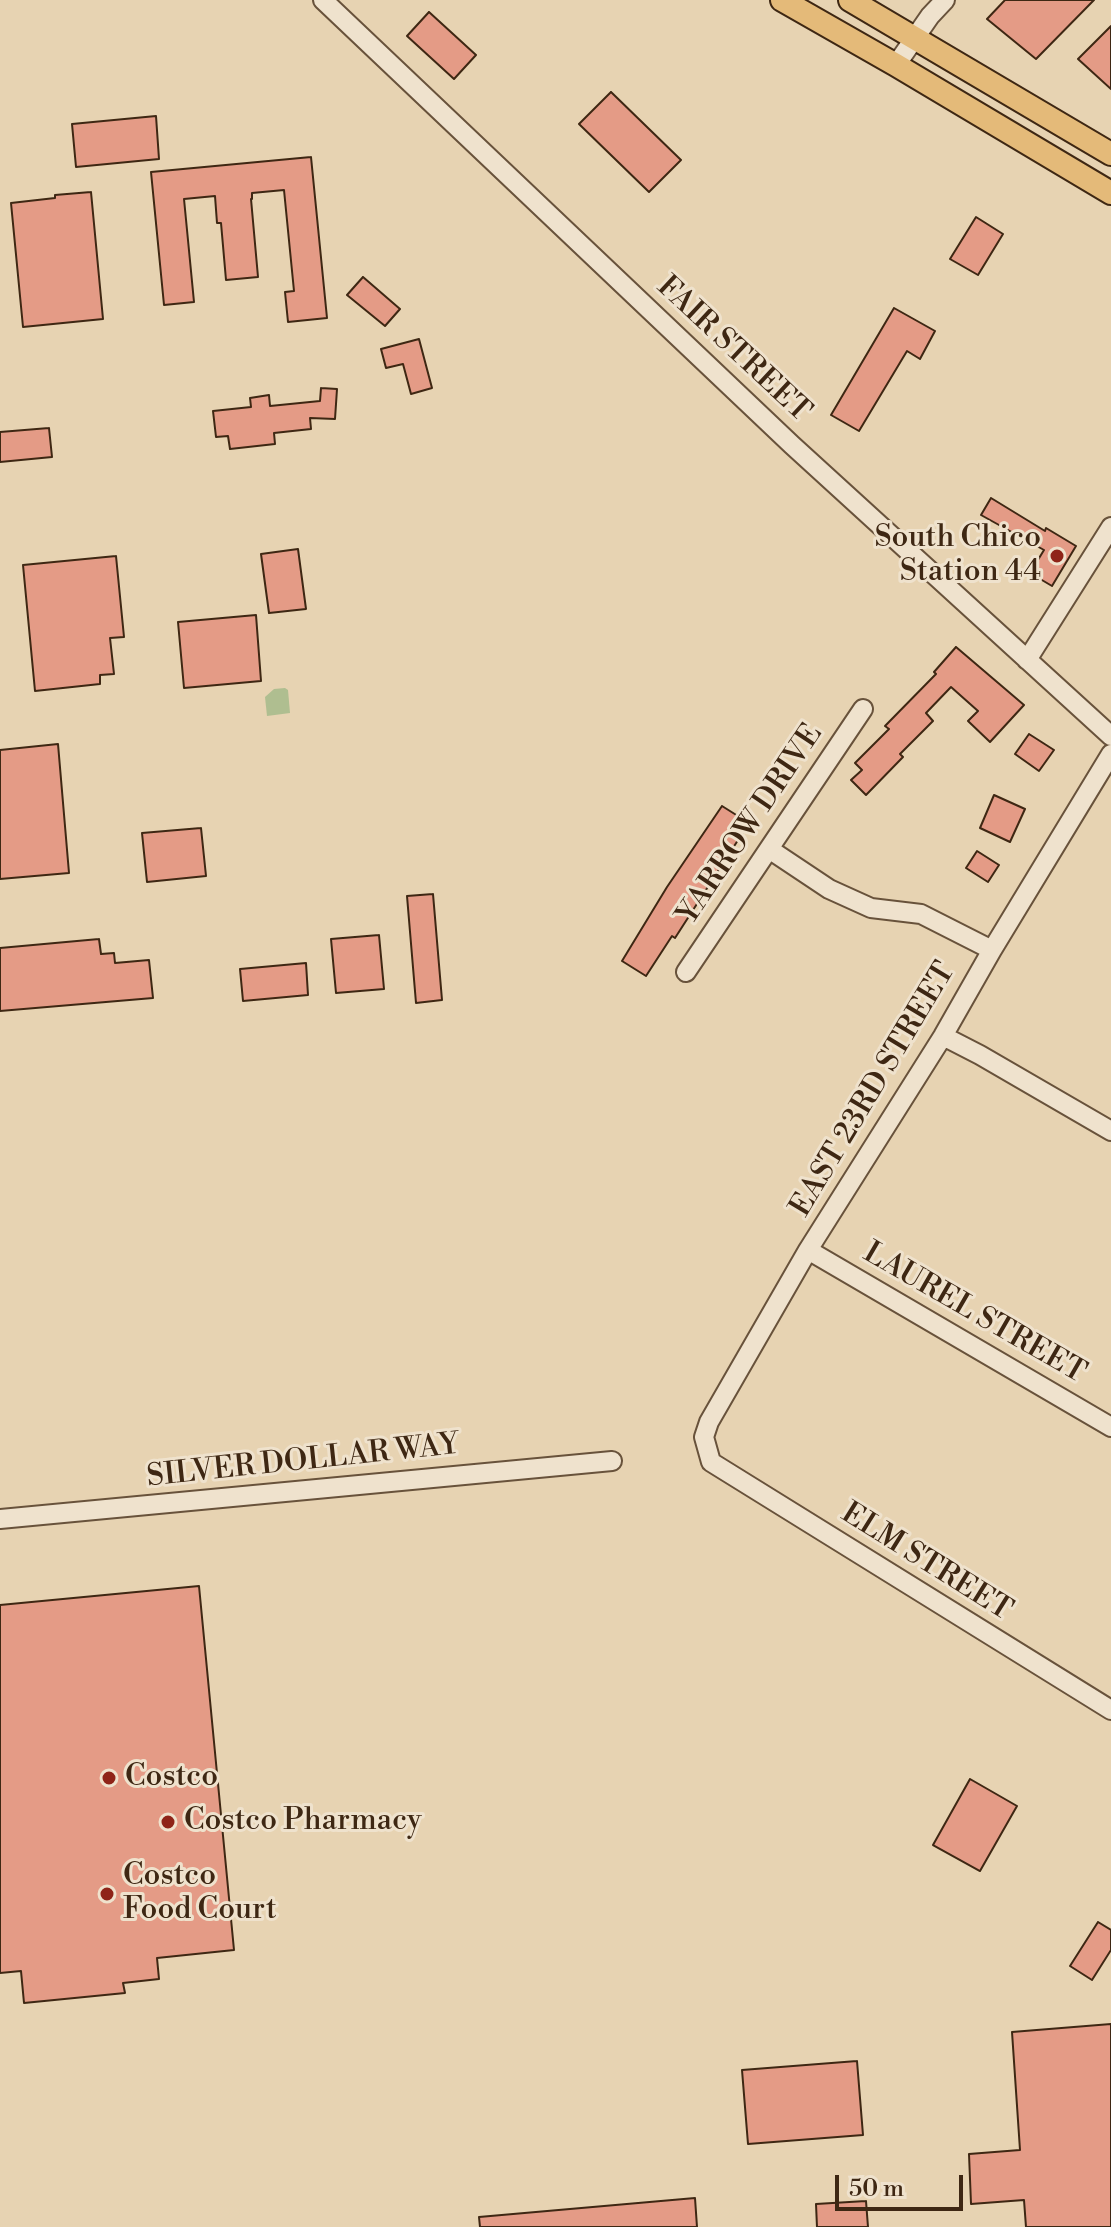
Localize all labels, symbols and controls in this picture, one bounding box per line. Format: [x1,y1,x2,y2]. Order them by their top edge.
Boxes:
street label: FAIR STREET [649,270,817,430]
place label: South Chico Station 44 [874,521,1041,592]
marker: South Chico Station 44 [1048,547,1066,565]
street label: YARROW DRIVE [671,718,831,932]
street label: EAST 23RD STREET [784,956,964,1224]
street label: LAUREL STREET [856,1236,1092,1392]
street label: SILVER DOLLAR WAY [145,1428,461,1496]
street label: ELM STREET [834,1496,1018,1630]
place label: Costco [125,1760,218,1796]
marker: Costco [100,1769,118,1787]
place label: Costco Pharmacy [184,1804,422,1840]
marker: Costco Pharmacy [159,1813,177,1831]
place label: Costco Food Court [123,1859,277,1930]
marker: Costco Food Court [98,1885,116,1903]
scale bar [839,2159,967,2209]
text: 50 m [849,2174,904,2204]

